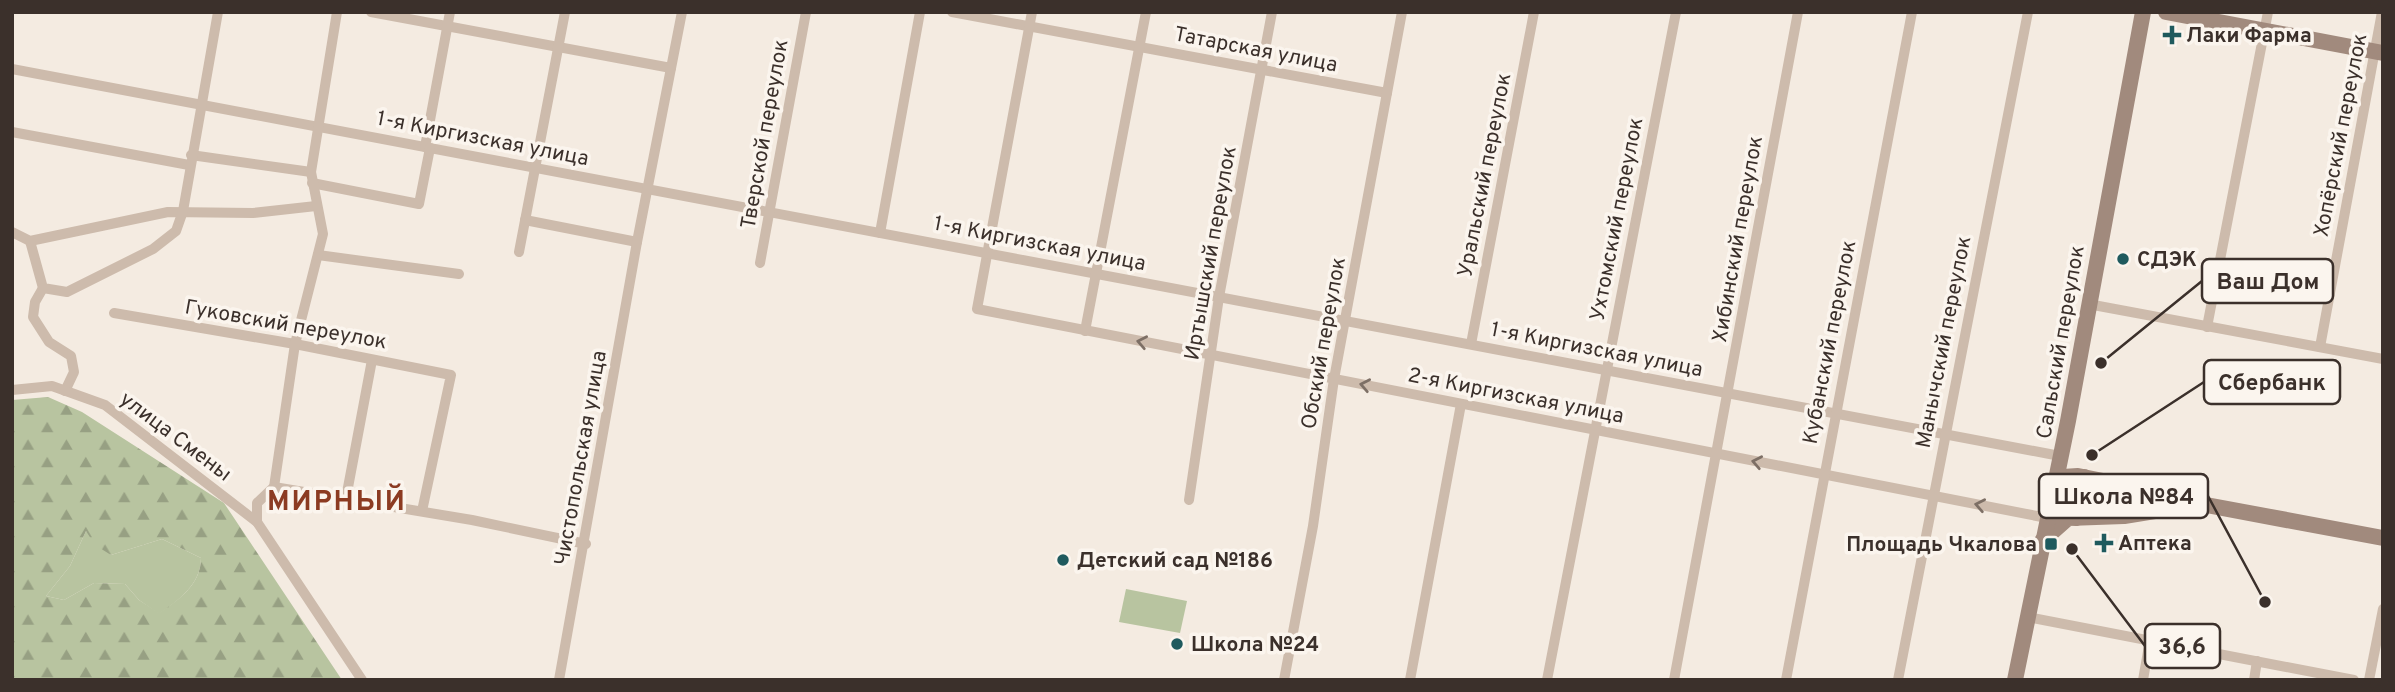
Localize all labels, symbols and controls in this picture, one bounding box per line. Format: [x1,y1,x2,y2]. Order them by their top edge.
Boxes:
street label: Татарская улица [1172,21,1340,80]
place label: Лаки Фарма [2186,23,2312,50]
marker: Лаки Фарма [2164,27,2180,43]
street label: Хопёрский переулок [2308,31,2374,239]
street label: Тверской переулок [736,37,795,231]
street label: Уральский переулок [1452,71,1519,280]
street label: 1-я Киргизская улица [374,106,591,173]
street label: Ухтомский переулок [1585,115,1650,323]
street label: Хибинский переулок [1707,134,1770,345]
street label: Иртышский переулок [1179,144,1244,362]
street label: 1-я Киргизская улица [931,211,1148,278]
street label: Манычский переулок [1911,234,1978,451]
street label: Кубанский переулок [1797,238,1863,446]
street label: Сальский переулок [2031,243,2092,441]
place label: СДЭК [2137,247,2197,274]
marker: СДЭК [2115,251,2131,267]
street label: Обский переулок [1296,255,1353,431]
callout: Ваш Дом [2202,259,2333,303]
text: Ваш Дом [2217,269,2319,298]
street label: Гуковский переулок [183,294,389,357]
street label: 1-я Киргизская улица [1488,317,1705,384]
one-way arrow [1136,335,1148,350]
street label: Чистопольская улица [549,349,614,568]
callout: Сбербанк [2204,360,2340,404]
street label: 2-я Киргизская улица [1405,362,1626,431]
text: Сбербанк [2218,370,2326,399]
one-way arrow [1359,379,1371,394]
street label: улица Смены [114,386,237,488]
one-way arrow [1751,455,1763,470]
callout: Школа №84 [2039,474,2208,518]
district label: МИРНЫЙ [267,483,407,521]
text: Школа №84 [2054,484,2194,513]
one-way arrow [1974,498,1986,513]
place label: Аптека [2118,531,2192,558]
place label: Площадь Чкалова [1846,532,2037,559]
marker: Аптека [2096,535,2112,551]
marker: Площадь Чкалова [2043,536,2059,552]
place label: Детский сад №186 [1077,548,1273,575]
marker: Детский сад №186 [1055,552,1071,568]
callout: 36,6 [2145,624,2220,668]
place label: Школа №24 [1191,632,1319,659]
text: 36,6 [2158,634,2206,663]
marker: Школа №24 [1169,636,1185,652]

